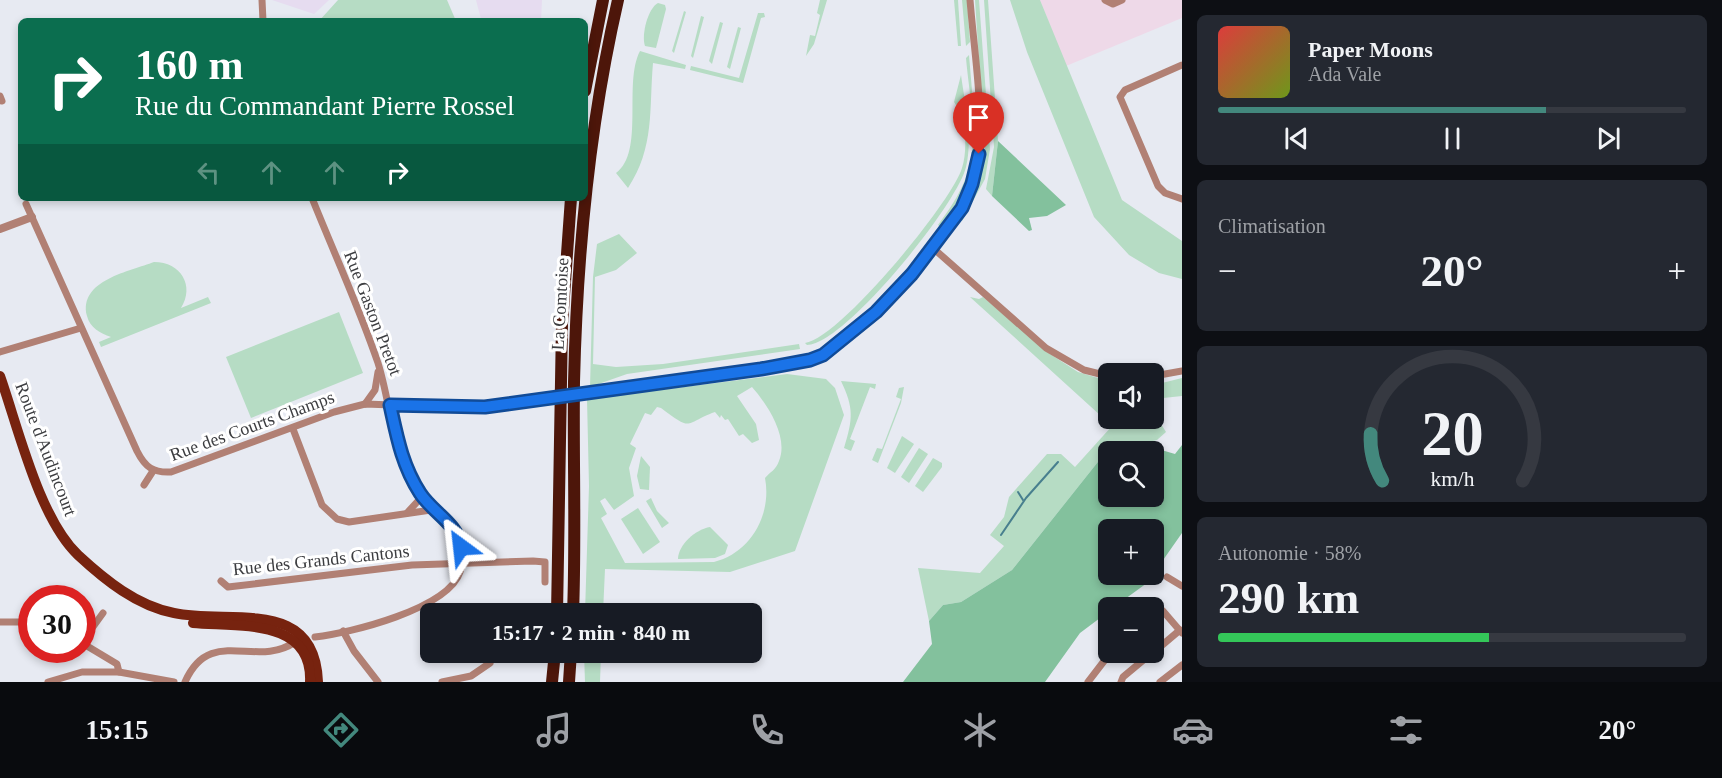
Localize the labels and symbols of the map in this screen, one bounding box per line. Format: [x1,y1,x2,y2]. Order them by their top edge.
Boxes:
pin [953,92,1004,154]
street label: Rue Gaston Pretot [340,248,406,378]
street label: La Comtoise [548,257,572,351]
street label: Route d'Audincourt [11,379,81,519]
street label: Rue des Courts Champs [167,387,337,465]
position arrow [429,515,493,579]
street label: Rue des Grands Cantons [232,541,410,579]
speed limit sign: 30 [18,585,96,663]

